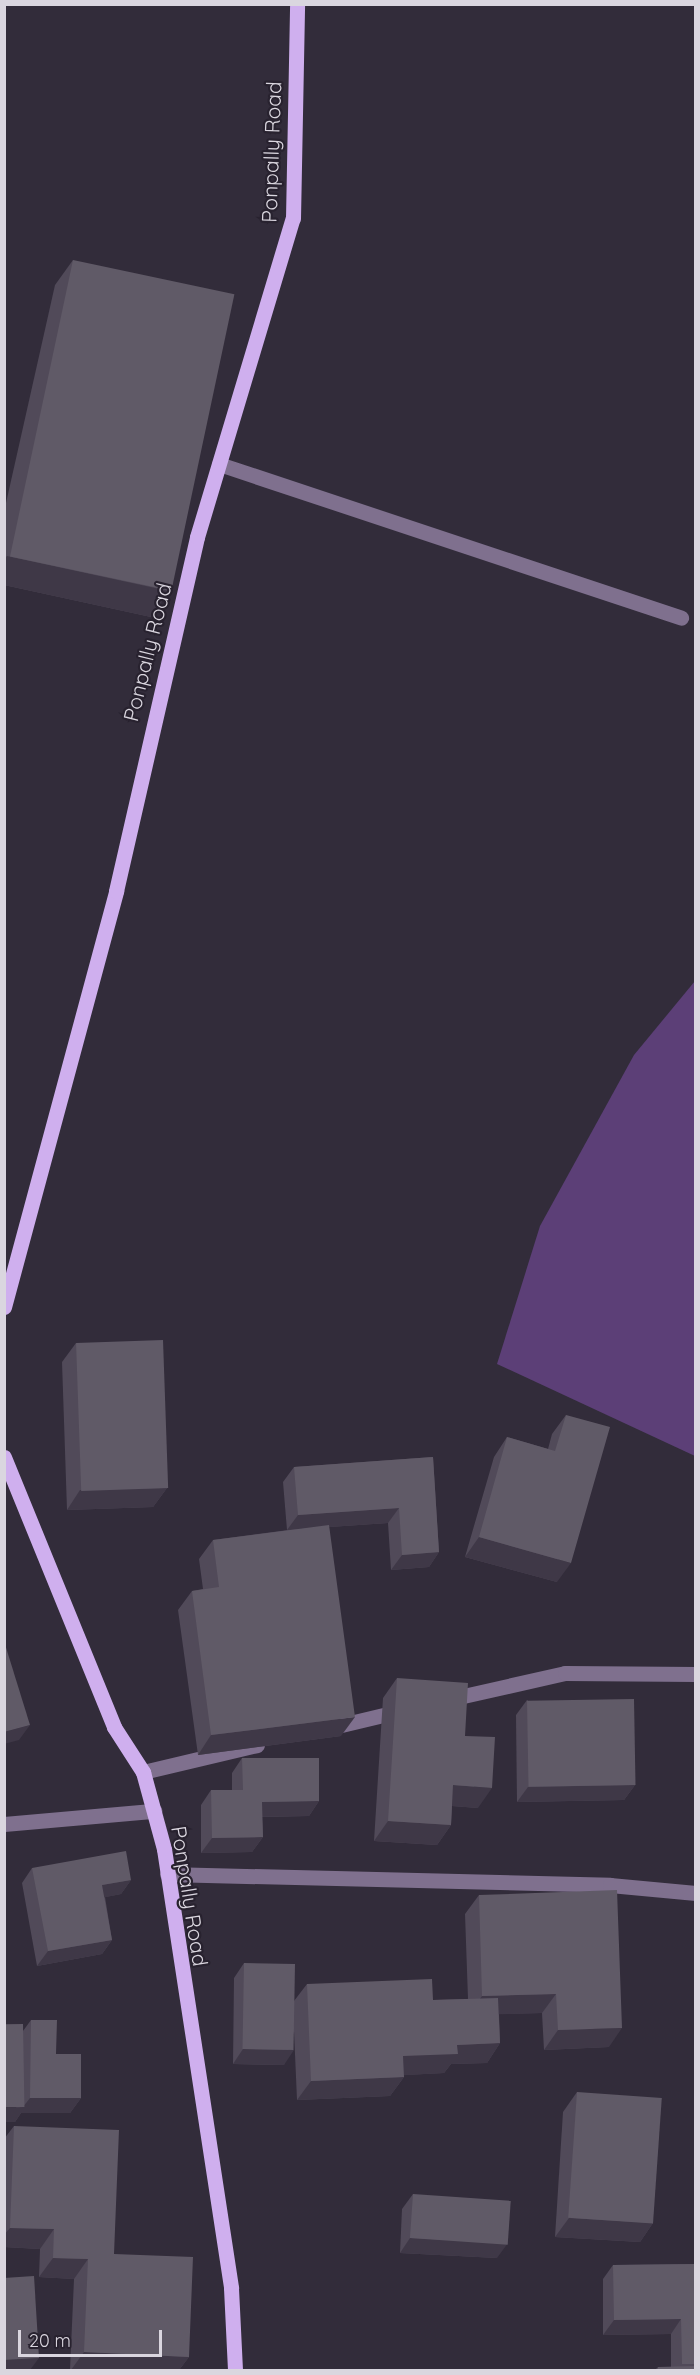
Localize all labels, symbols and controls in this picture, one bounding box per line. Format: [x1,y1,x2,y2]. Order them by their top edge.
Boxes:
street label: Ponpally Road [256,81,286,223]
street label: Ponpally Road [118,580,176,724]
street label: Ponpally Road [166,1824,214,1968]
scale bar [21,2318,165,2356]
text: 20 m [29,2329,71,2352]

